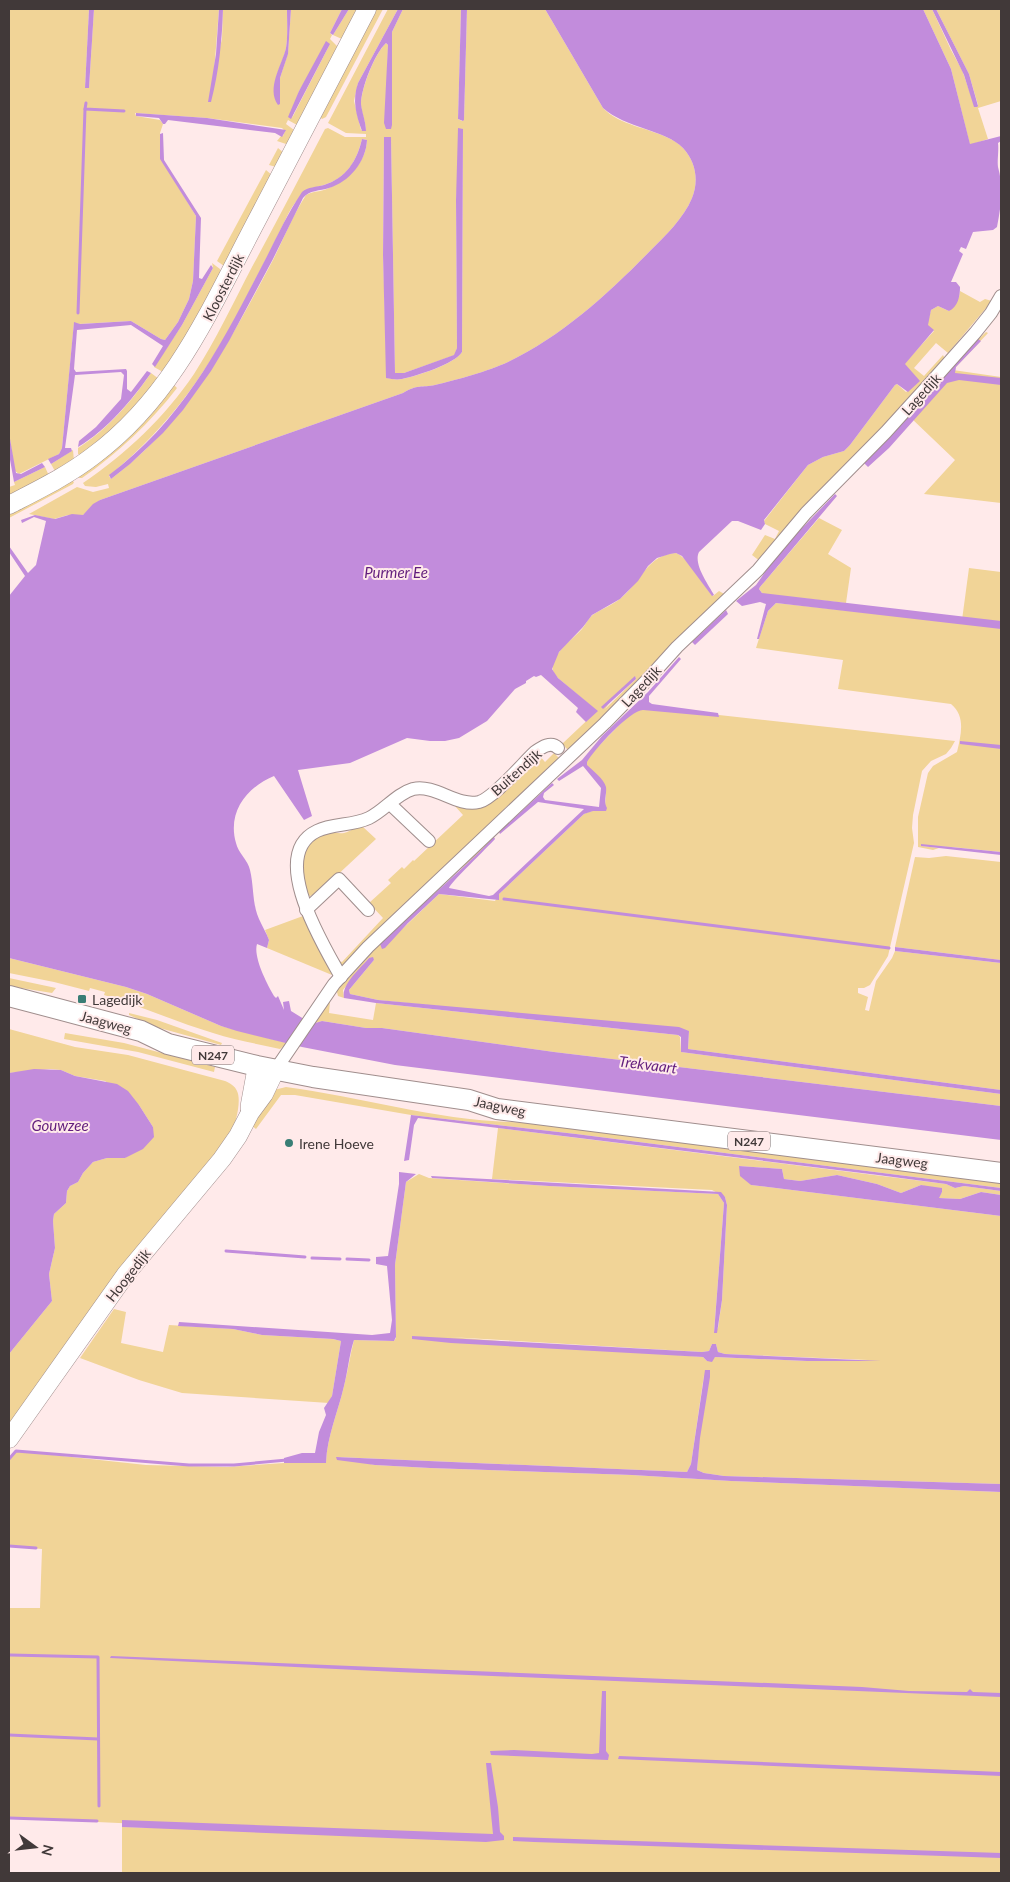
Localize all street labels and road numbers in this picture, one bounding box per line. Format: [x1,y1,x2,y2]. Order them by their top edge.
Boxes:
street label: Kloosterdijk [199,250,248,324]
street label: Lagedijk [898,369,945,418]
street label: Lagedijk [618,661,665,710]
street label: Buitendijk [487,744,545,799]
street label: Jaagweg [78,1007,134,1037]
road number: N247 [192,1046,234,1064]
street label: Jaagweg [473,1092,527,1120]
road number: N247 [728,1132,770,1150]
street label: Jaagweg [875,1148,929,1172]
street label: Hoogedijk [102,1244,154,1305]

